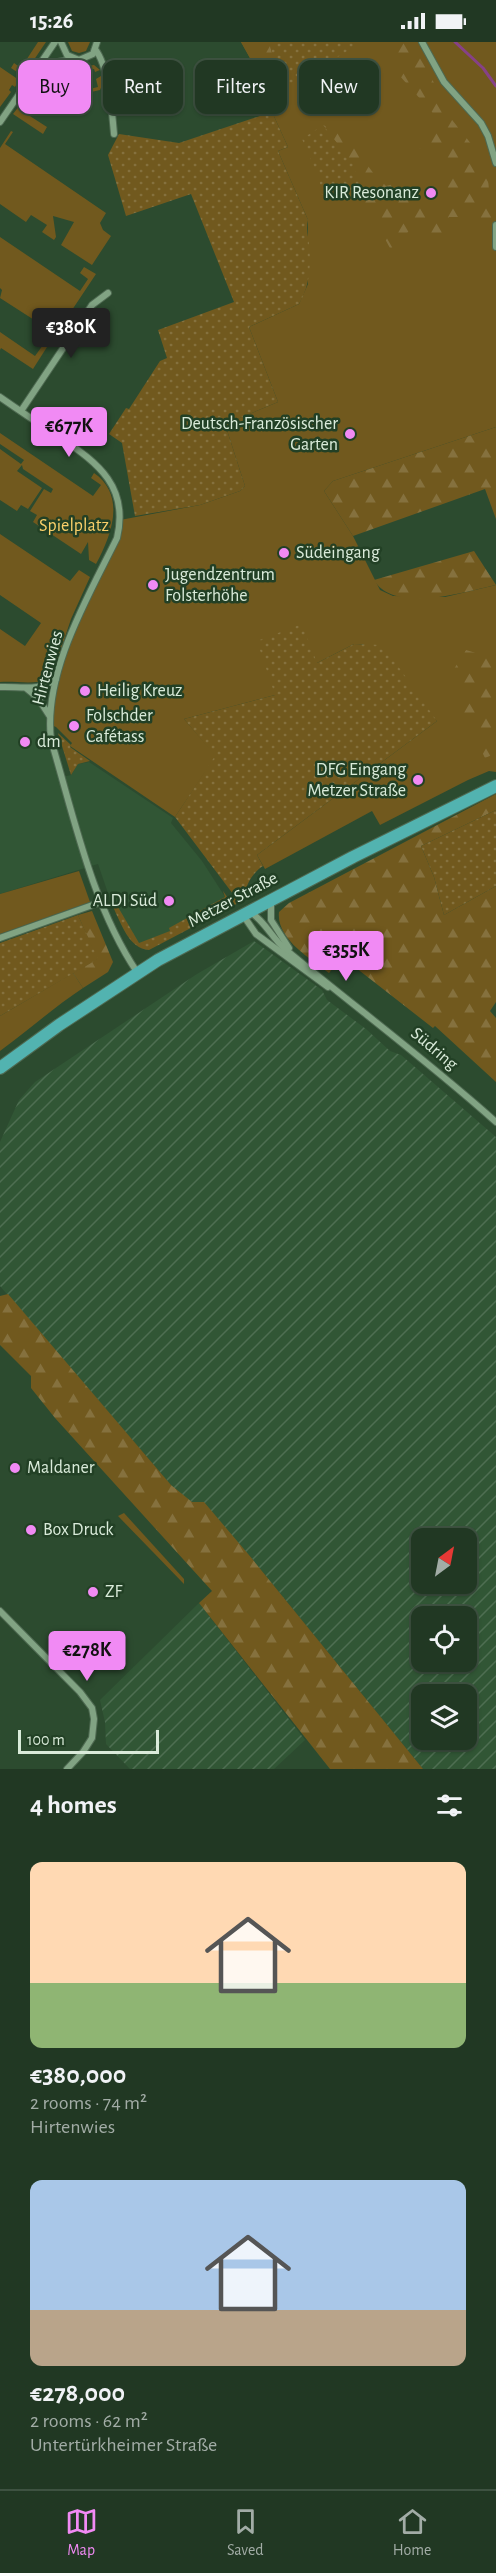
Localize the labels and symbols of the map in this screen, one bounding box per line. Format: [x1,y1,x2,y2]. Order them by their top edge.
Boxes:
place label: KIR Resonanz [324,184,419,202]
marker: KIR Resonanz [424,186,438,200]
pin: €380K [29,308,113,359]
pin: €677K [27,407,111,458]
place label: Deutsch-Französischer Garten [181,415,338,454]
marker: Deutsch-Französischer Garten [343,427,357,441]
park label: Spielplatz [39,517,109,535]
place label: Südeingang [296,544,380,562]
marker: Südeingang [277,546,291,560]
place label: Jugendzentrum Folsterhöhe [165,566,275,605]
marker: Jugendzentrum Folsterhöhe [146,578,160,592]
street label: Hirtenwies [29,629,67,707]
place label: Heilig Kreuz [97,682,183,700]
marker: Heilig Kreuz [78,684,92,698]
place label: Folschder Cafétass [86,707,153,746]
marker: Folschder Cafétass [67,719,81,733]
place label: dm [37,733,61,751]
marker: dm [18,735,32,749]
place label: DFG Eingang Metzer Straße [307,761,406,800]
marker: DFG Eingang Metzer Straße [411,773,425,787]
street label: Metzer Straße [185,869,281,931]
place label: ALDI Süd [93,892,157,910]
marker: ALDI Süd [162,894,176,908]
pin: €355K [304,931,388,982]
street label: Südring [407,1024,461,1074]
place label: Maldaner [27,1459,95,1477]
marker: Maldaner [8,1461,22,1475]
place label: Box Druck [43,1521,114,1539]
marker: Box Druck [24,1523,38,1537]
north arrow [411,1528,477,1594]
place label: ZF [105,1583,123,1601]
marker: ZF [86,1585,100,1599]
pin: €278K [45,1631,129,1682]
scale bar [18,1727,159,1754]

